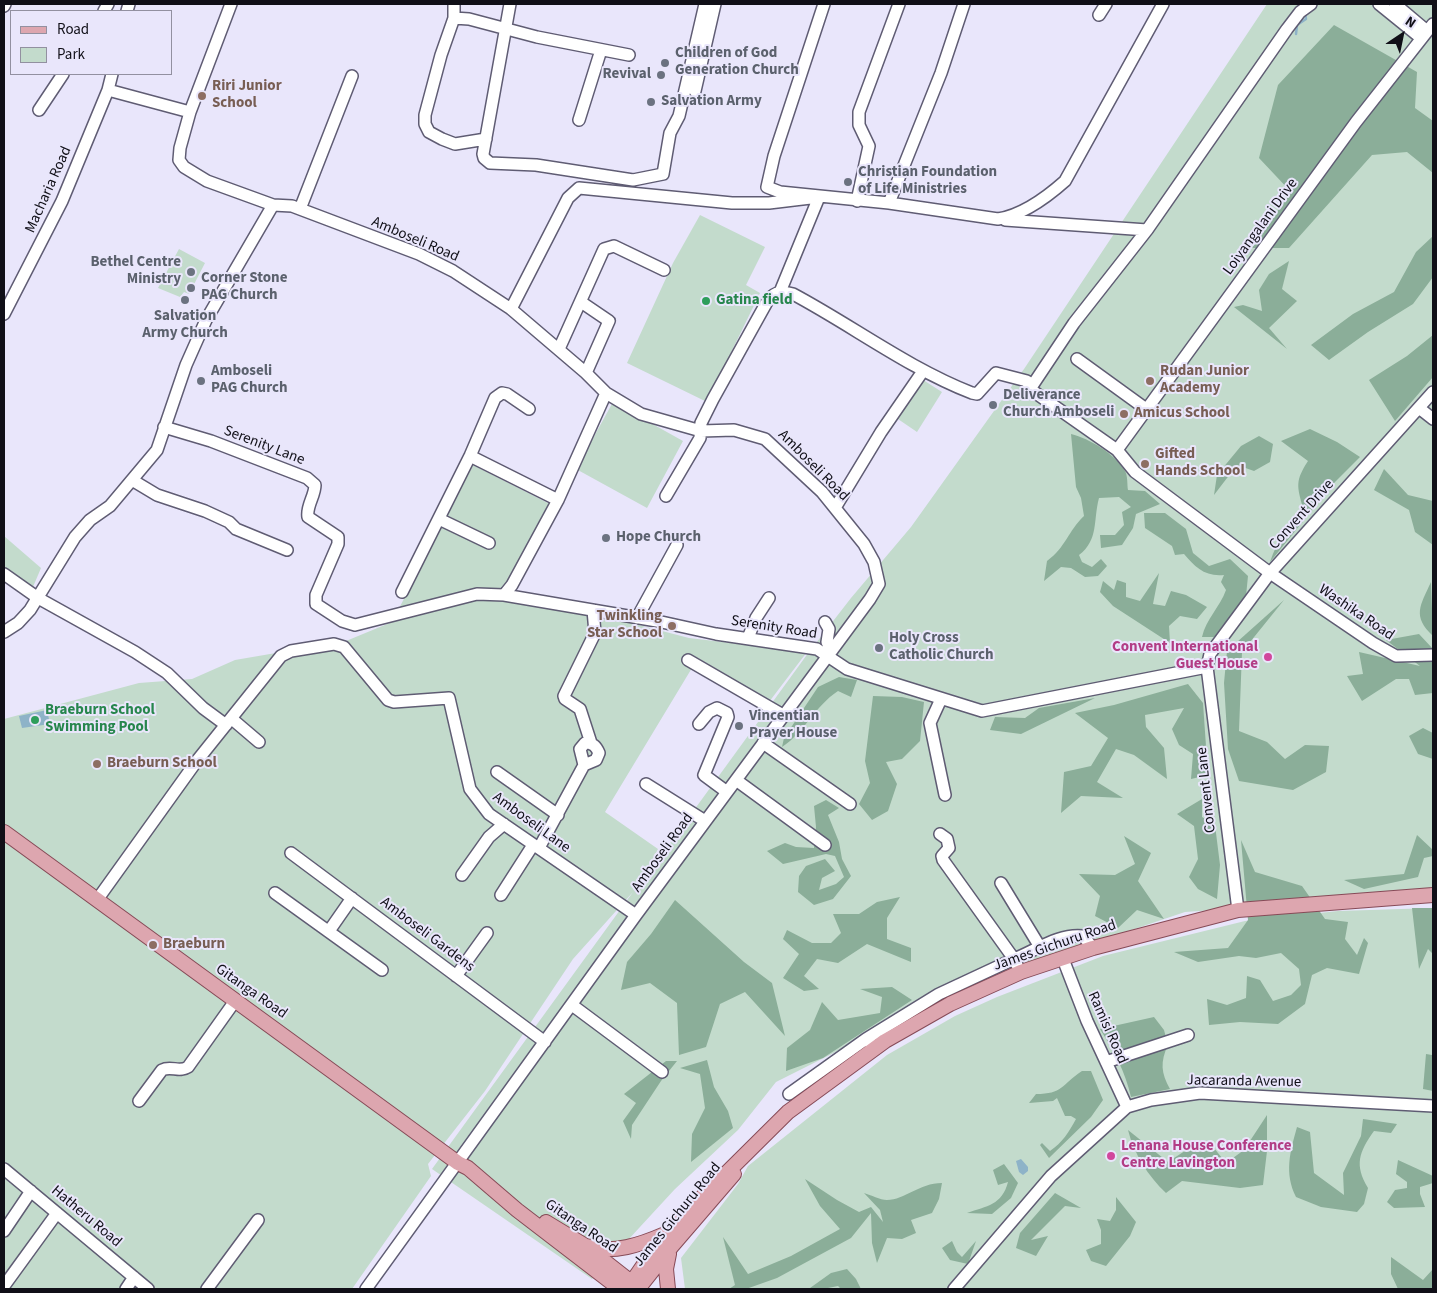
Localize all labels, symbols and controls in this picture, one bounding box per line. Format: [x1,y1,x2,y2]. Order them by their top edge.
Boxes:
legend [10,10,172,75]
north arrow [1377,10,1427,60]
text: N [1401,12,1420,33]
text: Road [57,19,89,40]
text: Park [57,44,85,65]
place label: Children of God Generation Church [675,45,799,80]
marker: Children of God Generation Church [659,57,671,69]
place label: Revival [603,66,651,84]
marker: Revival [655,69,667,81]
place label: Riri Junior School [212,78,282,113]
marker: Riri Junior School [196,90,208,102]
place label: Salvation Army [661,93,762,111]
marker: Salvation Army [645,96,657,108]
street label: Macharia Road [22,144,76,236]
place label: Christian Foundation of Life Ministries [858,164,997,199]
street label: Loiyangalani Drive [1220,175,1302,279]
marker: Christian Foundation of Life Ministries [842,176,854,188]
street label: Amboseli Road [368,213,462,267]
place label: Bethel Centre Ministry [91,254,181,289]
marker: Bethel Centre Ministry [185,266,197,278]
place label: Corner Stone PAG Church [201,270,287,305]
marker: Corner Stone PAG Church [185,282,197,294]
place label: Gatina field [716,292,792,310]
marker: Salvation Army Church [179,294,191,306]
marker: Gatina field [700,295,712,307]
place label: Salvation Army Church [142,308,228,343]
place label: Amboseli PAG Church [211,363,288,398]
place label: Rudan Junior Academy [1160,363,1249,398]
marker: Amboseli PAG Church [195,375,207,387]
marker: Rudan Junior Academy [1144,375,1156,387]
place label: Deliverance Church Amboseli [1003,387,1114,422]
marker: Deliverance Church Amboseli [987,399,999,411]
place label: Amicus School [1134,405,1230,423]
marker: Amicus School [1118,408,1130,420]
street label: Serenity Lane [221,422,307,470]
street label: Amboseli Road [774,427,852,505]
place label: Gifted Hands School [1155,446,1245,481]
marker: Gifted Hands School [1139,458,1151,470]
street label: Convent Drive [1266,476,1338,554]
place label: Hope Church [616,529,701,547]
marker: Hope Church [600,532,612,544]
street label: Washika Road [1315,581,1397,645]
place label: Twinkling Star School [587,608,662,643]
street label: Serenity Road [730,612,818,644]
marker: Twinkling Star School [666,620,678,632]
place label: Holy Cross Catholic Church [889,630,994,665]
place label: Convent International Guest House [1112,639,1258,674]
marker: Holy Cross Catholic Church [873,642,885,654]
marker: Convent International Guest House [1262,651,1274,663]
place label: Braeburn School Swimming Pool [45,702,155,737]
place label: Vincentian Prayer House [749,708,837,743]
marker: Braeburn School Swimming Pool [29,714,41,726]
marker: Vincentian Prayer House [733,720,745,732]
street label: Convent Lane [1194,746,1220,834]
place label: Braeburn School [107,755,217,773]
marker: Braeburn School [91,758,103,770]
street label: Amboseli Lane [489,789,573,857]
street label: Amboseli Road [628,810,698,896]
street label: Amboseli Gardens [376,894,478,976]
street label: James Gichuru Road [991,917,1119,975]
place label: Braeburn [163,936,225,954]
marker: Braeburn [147,939,159,951]
street label: Gitanga Road [212,961,290,1023]
street label: Ramisi Road [1083,989,1131,1067]
street label: Jacaranda Avenue [1186,1072,1302,1092]
place label: Lenana House Conference Centre Lavington [1121,1138,1292,1173]
marker: Lenana House Conference Centre Lavington [1105,1150,1117,1162]
street label: James Gichuru Road [631,1159,725,1271]
street label: Hatheru Road [47,1182,125,1252]
street label: Gitanga Road [541,1196,621,1258]

